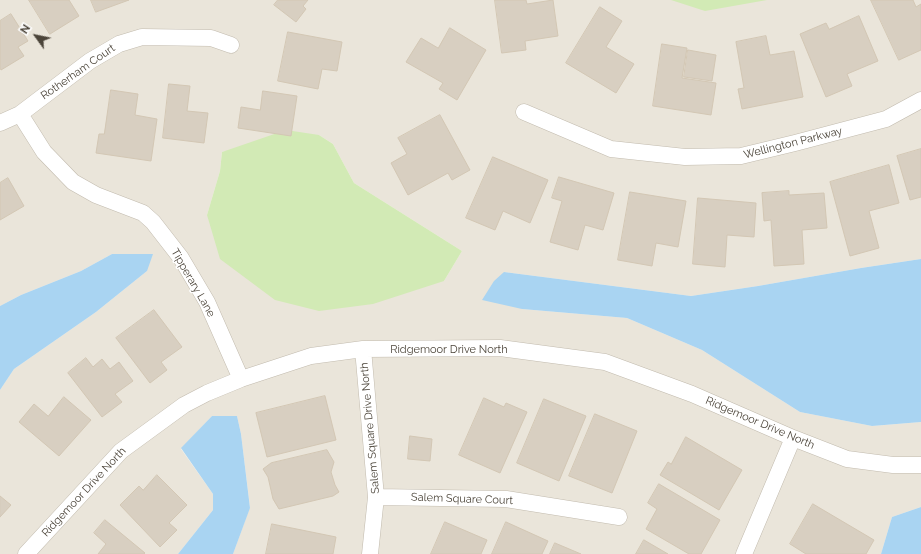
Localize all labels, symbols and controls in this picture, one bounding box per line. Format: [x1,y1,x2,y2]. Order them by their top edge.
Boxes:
north arrow [16,16,56,56]
text: N [18,22,33,36]
street label: Rotherham Court [38,42,118,102]
street label: Wellington Parkway [742,124,844,162]
street label: Tipperary Lane [168,246,218,320]
street label: Ridgemoor Drive North [390,343,508,357]
street label: Salem Square Drive North [358,362,382,494]
street label: Ridgemoor Drive North [703,394,817,452]
street label: Ridgemoor Drive North [39,445,129,539]
street label: Salem Square Court [411,491,513,507]

